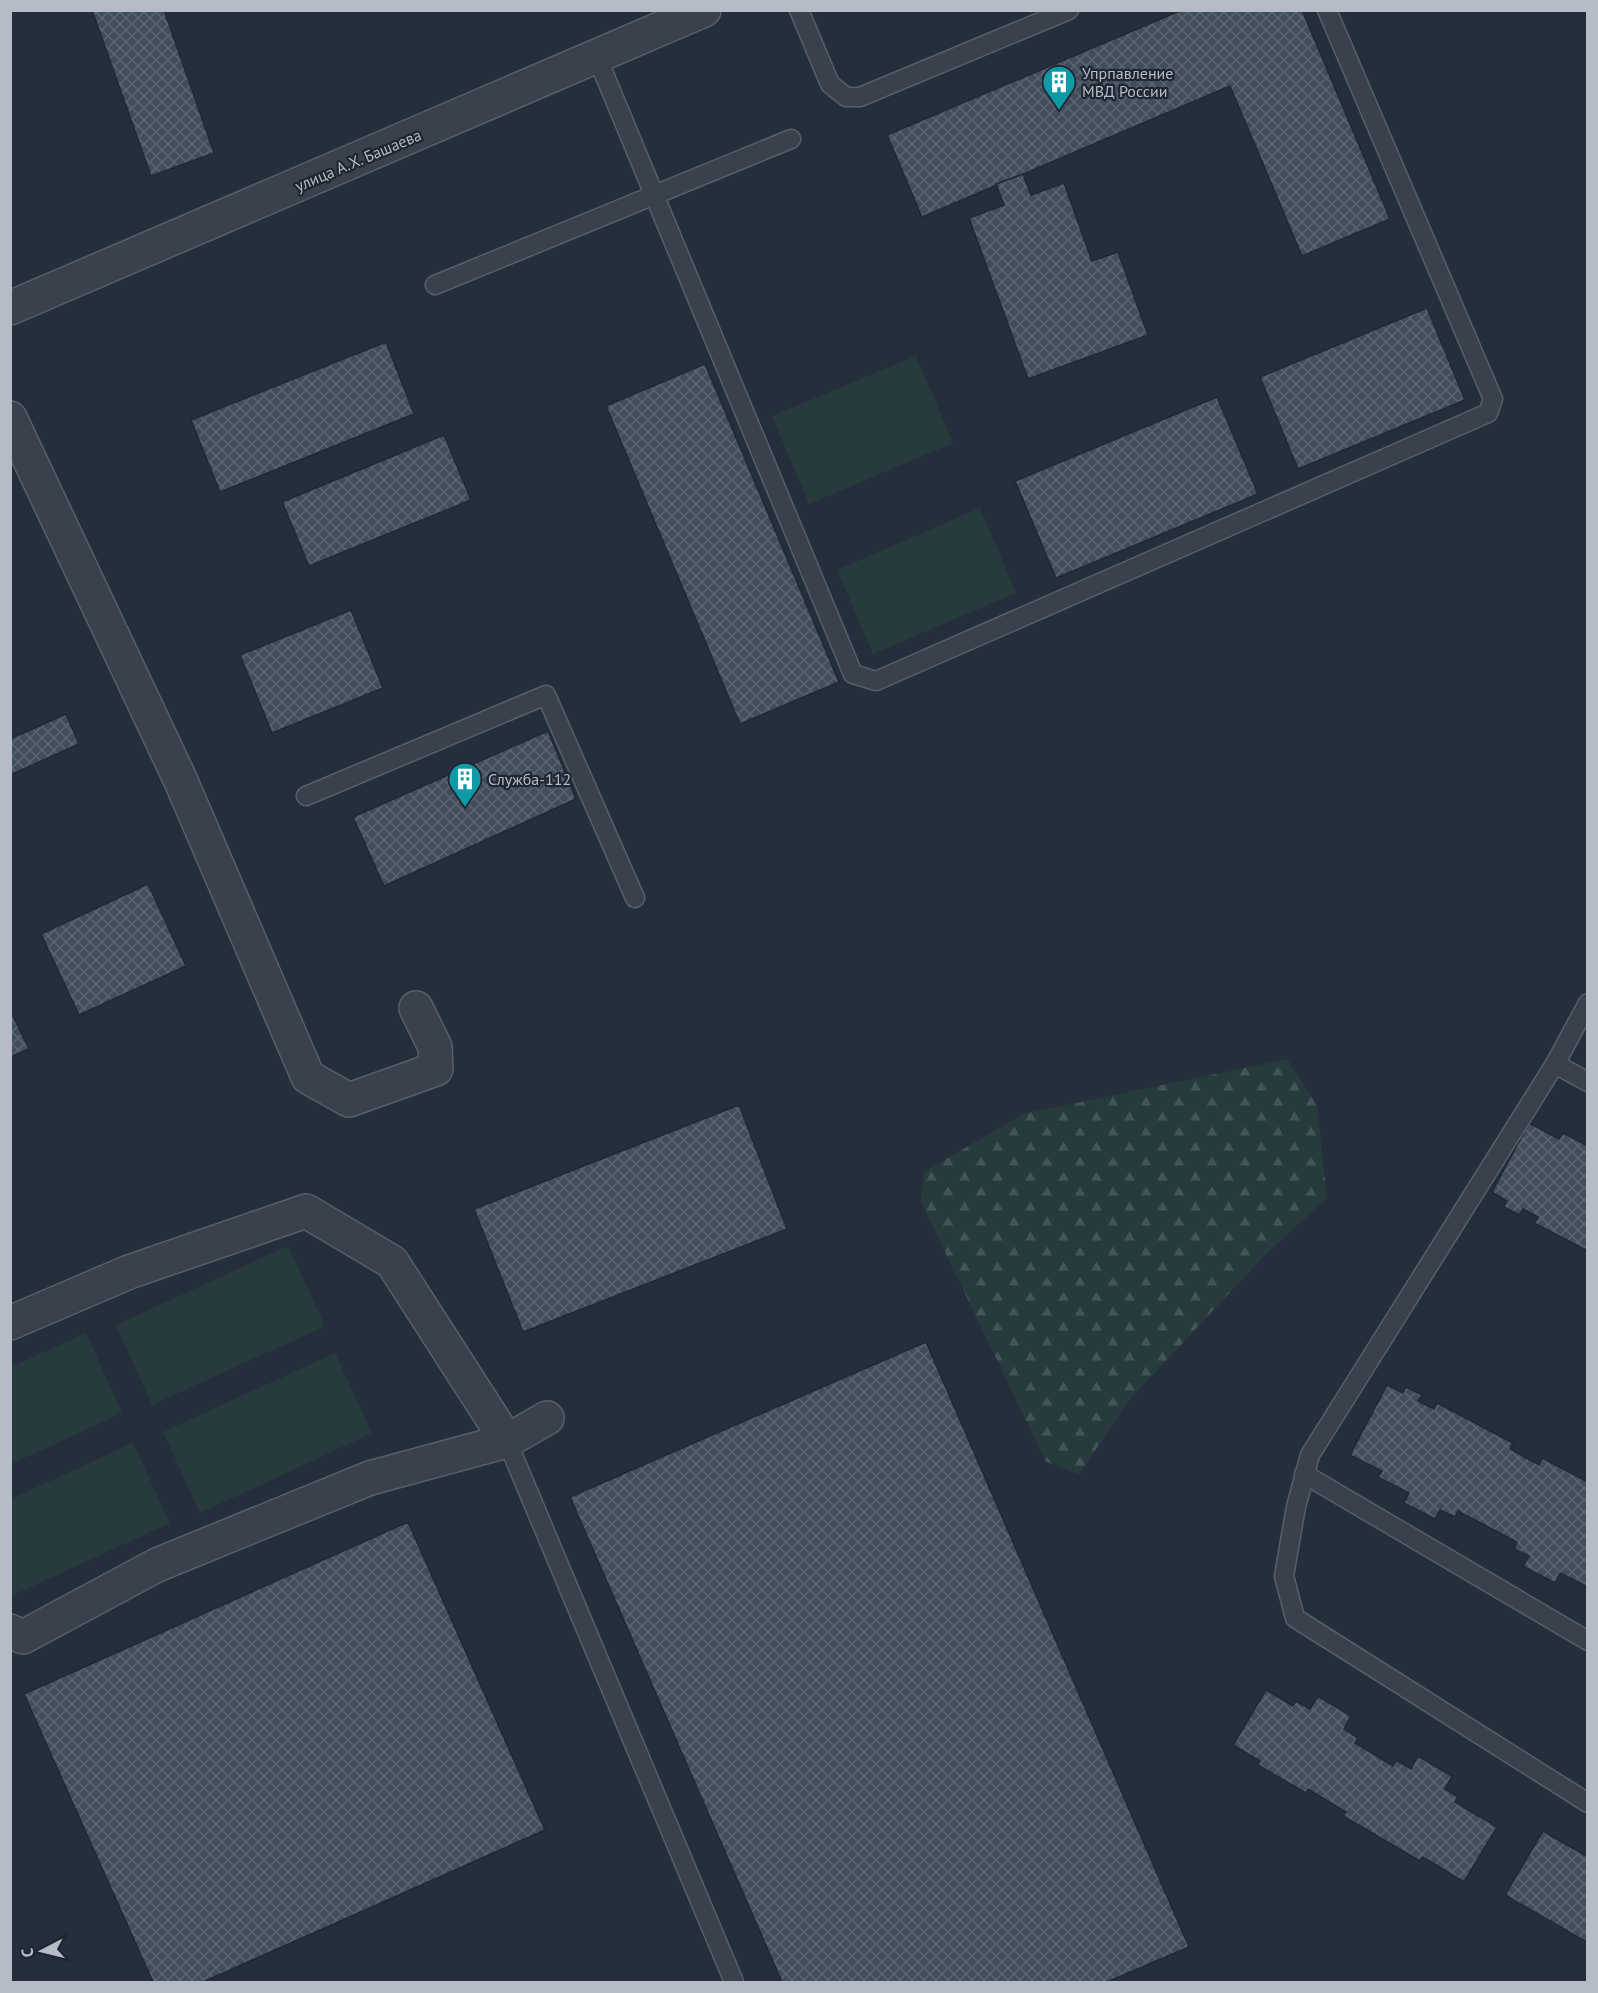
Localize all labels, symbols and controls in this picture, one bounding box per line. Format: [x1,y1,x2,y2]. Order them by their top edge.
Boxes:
place label: Упрпавление МВД России [1082,63,1173,101]
building icon: Упрпавление МВД России [1041,64,1077,111]
street label: улица А.Х. Башаева [292,124,424,196]
building icon: Служба-112 [447,761,483,808]
place label: Служба-112 [488,769,571,789]
north arrow [12,1921,72,1981]
text: С [17,1947,38,1958]

